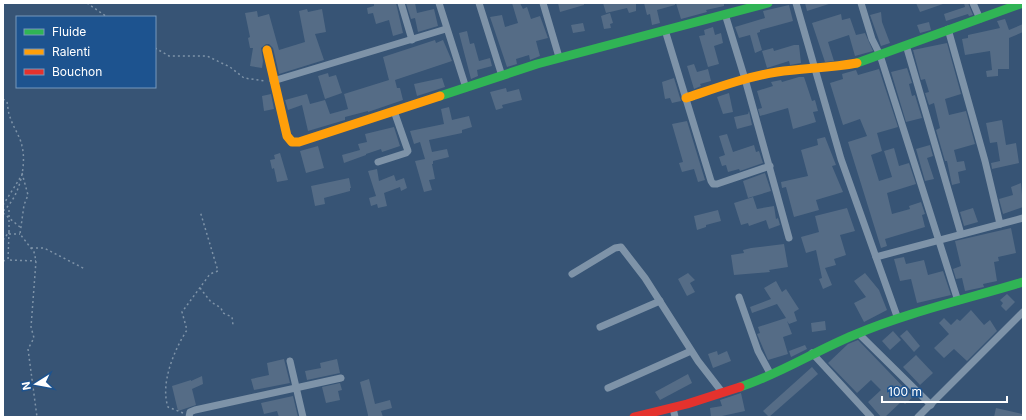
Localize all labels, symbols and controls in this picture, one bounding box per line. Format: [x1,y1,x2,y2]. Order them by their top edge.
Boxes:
legend [16,16,156,88]
text: Fluide [52,24,86,39]
text: Ralenti [52,44,90,59]
text: Bouchon [52,64,102,79]
north arrow [16,364,56,404]
scale bar [882,378,1007,404]
text: N [19,380,34,391]
text: 100 m [888,384,922,399]

